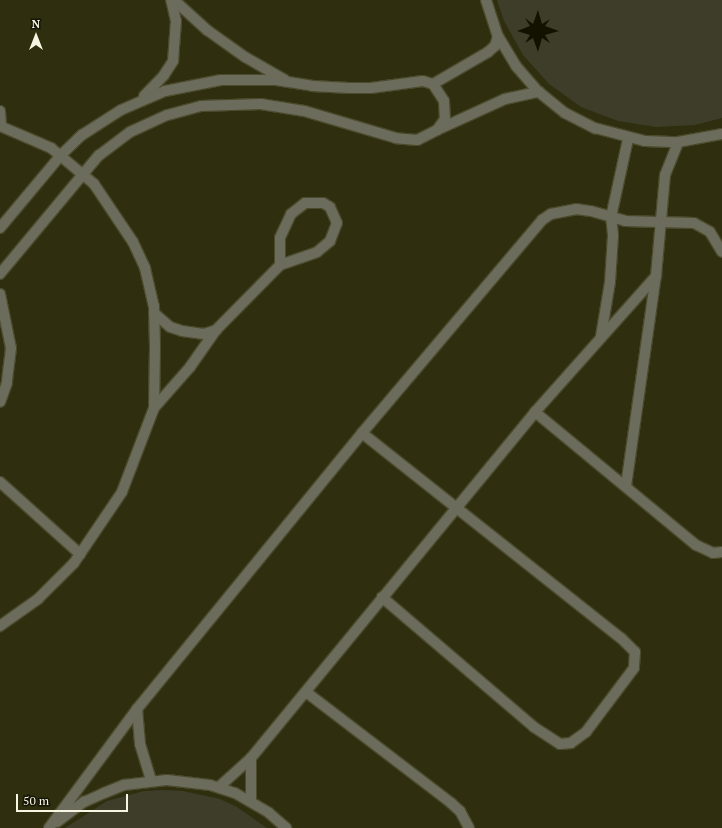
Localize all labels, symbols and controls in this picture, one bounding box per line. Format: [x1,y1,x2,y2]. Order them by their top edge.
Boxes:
north arrow [16,16,56,56]
text: N [32,17,40,31]
scale bar [18,786,130,812]
text: 50 m [23,793,49,808]

